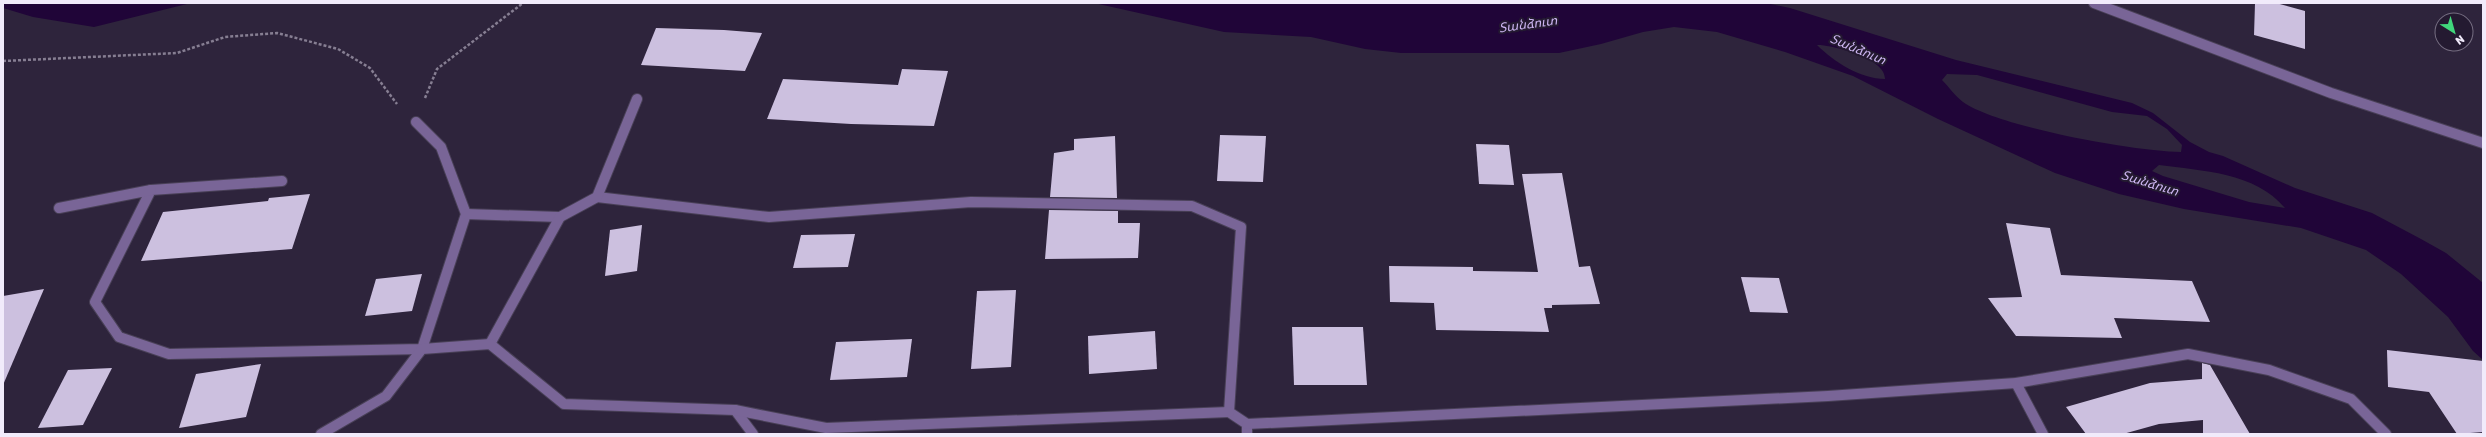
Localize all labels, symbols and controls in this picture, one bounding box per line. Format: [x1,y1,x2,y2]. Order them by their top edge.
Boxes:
water label: Տանձուտ [1498,12,1559,36]
north arrow [2434,12,2474,52]
water label: Տանձուտ [1828,31,1889,68]
text: N [2453,32,2467,47]
water label: Տանձուտ [2120,167,2181,199]

